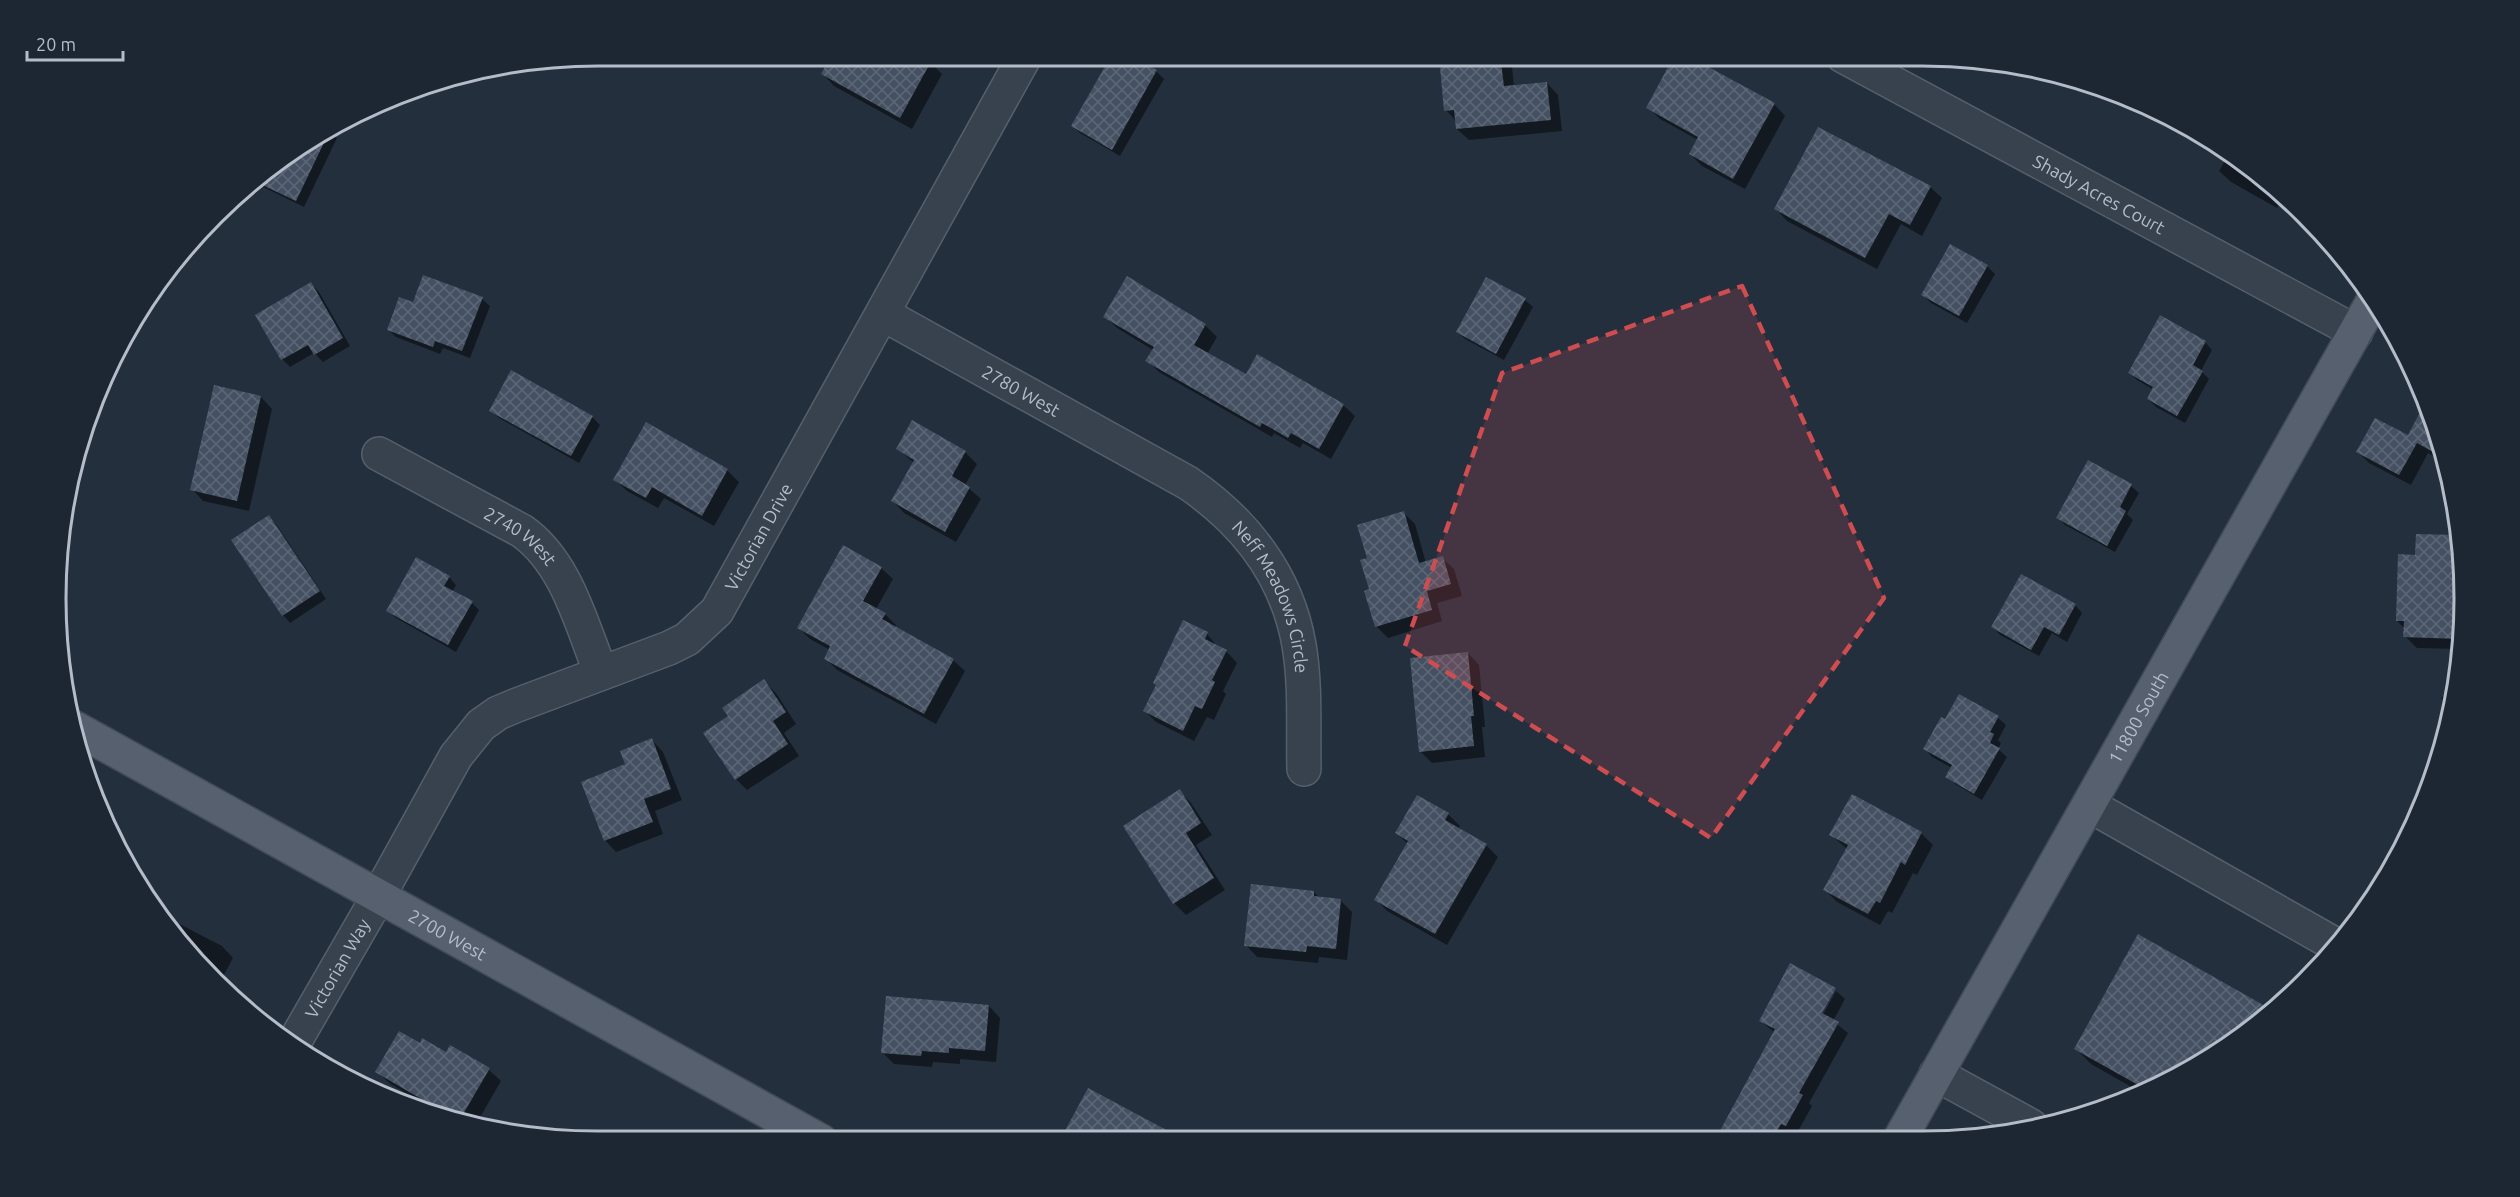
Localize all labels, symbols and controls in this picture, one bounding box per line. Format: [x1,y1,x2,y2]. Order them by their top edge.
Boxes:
scale bar [27,24,123,62]
text: 20 m [36,34,76,54]
street label: Shady Acres Court [2030,150,2169,237]
street label: 2780 West [979,361,1064,420]
street label: Victorian Drive [720,480,796,594]
street label: 2740 West [481,503,561,569]
street label: Neff Meadows Circle [1228,516,1312,674]
street label: 11800 South [2104,668,2172,767]
street label: 2700 West [405,905,490,964]
street label: Victorian Way [300,915,374,1021]

